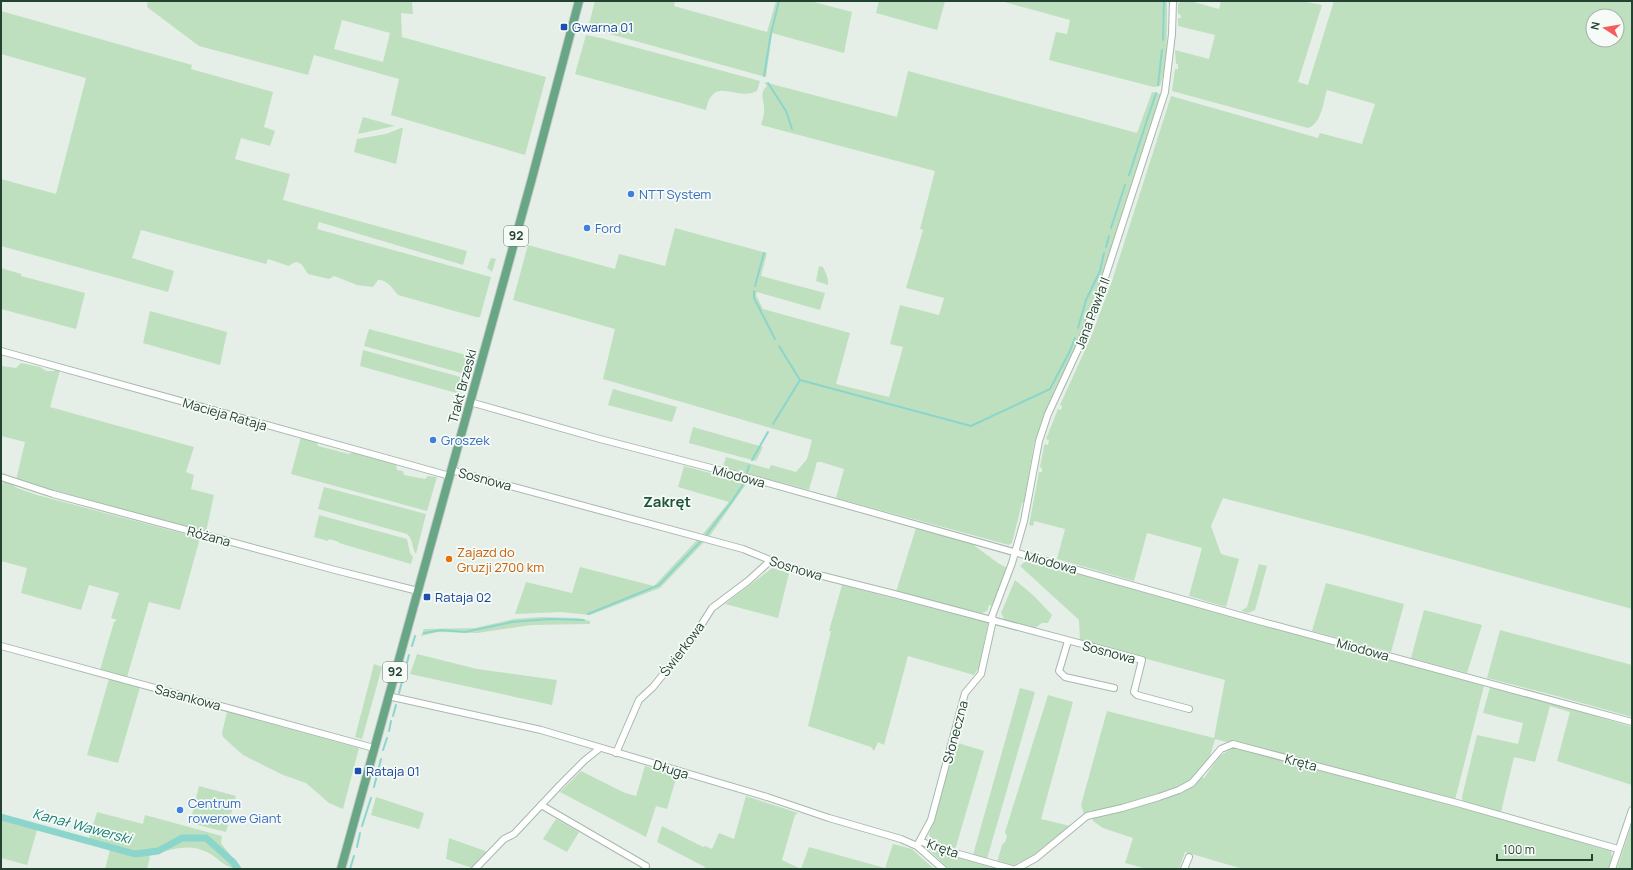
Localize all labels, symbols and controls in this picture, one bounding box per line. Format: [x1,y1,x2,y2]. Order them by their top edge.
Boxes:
north arrow [1585,8,1625,48]
place label: Gwarna 01 [572,18,633,36]
text: N [1587,20,1603,31]
marker: Gwarna 01 [559,22,569,32]
place label: NTT System [639,185,711,203]
marker: NTT System [626,189,636,199]
place label: Ford [595,219,621,237]
marker: Ford [582,223,592,233]
road number: 92 [504,226,528,246]
street label: Jana Pawła II [1070,275,1114,351]
street label: Trakt Brzeski [443,347,481,425]
street label: Macieja Rataja [181,393,269,435]
place label: Groszek [441,431,490,449]
marker: Groszek [428,435,438,445]
street label: Miodowa [711,460,767,492]
street label: Sosnowa [456,463,514,495]
district label: Zakręt [643,491,691,512]
street label: Różana [185,522,233,550]
place label: Zajazd do Gruzji 2700 km [457,543,544,576]
street label: Miodowa [1023,546,1079,578]
street label: Sosnowa [767,551,825,585]
marker: Zajazd do Gruzji 2700 km [444,554,454,564]
place label: Rataja 02 [435,588,491,606]
marker: Rataja 02 [422,592,432,602]
street label: Świerkowa [656,618,708,680]
street label: Miodowa [1335,633,1391,665]
street label: Sosnowa [1080,636,1138,668]
road number: 92 [383,662,407,682]
street label: Sasankowa [153,680,223,714]
street label: Słoneczna [938,698,972,766]
street label: Kręta [1283,749,1319,775]
street label: Długa [651,755,691,783]
place label: Rataja 01 [366,762,420,780]
marker: Rataja 01 [353,766,363,776]
place label: Centrum rowerowe Giant [188,794,282,827]
water label: Kanał Wawerski [31,803,135,848]
marker: Centrum rowerowe Giant [175,805,185,815]
street label: Kręta [925,834,961,862]
scale bar [1497,836,1592,862]
text: 100 m [1503,841,1535,858]

